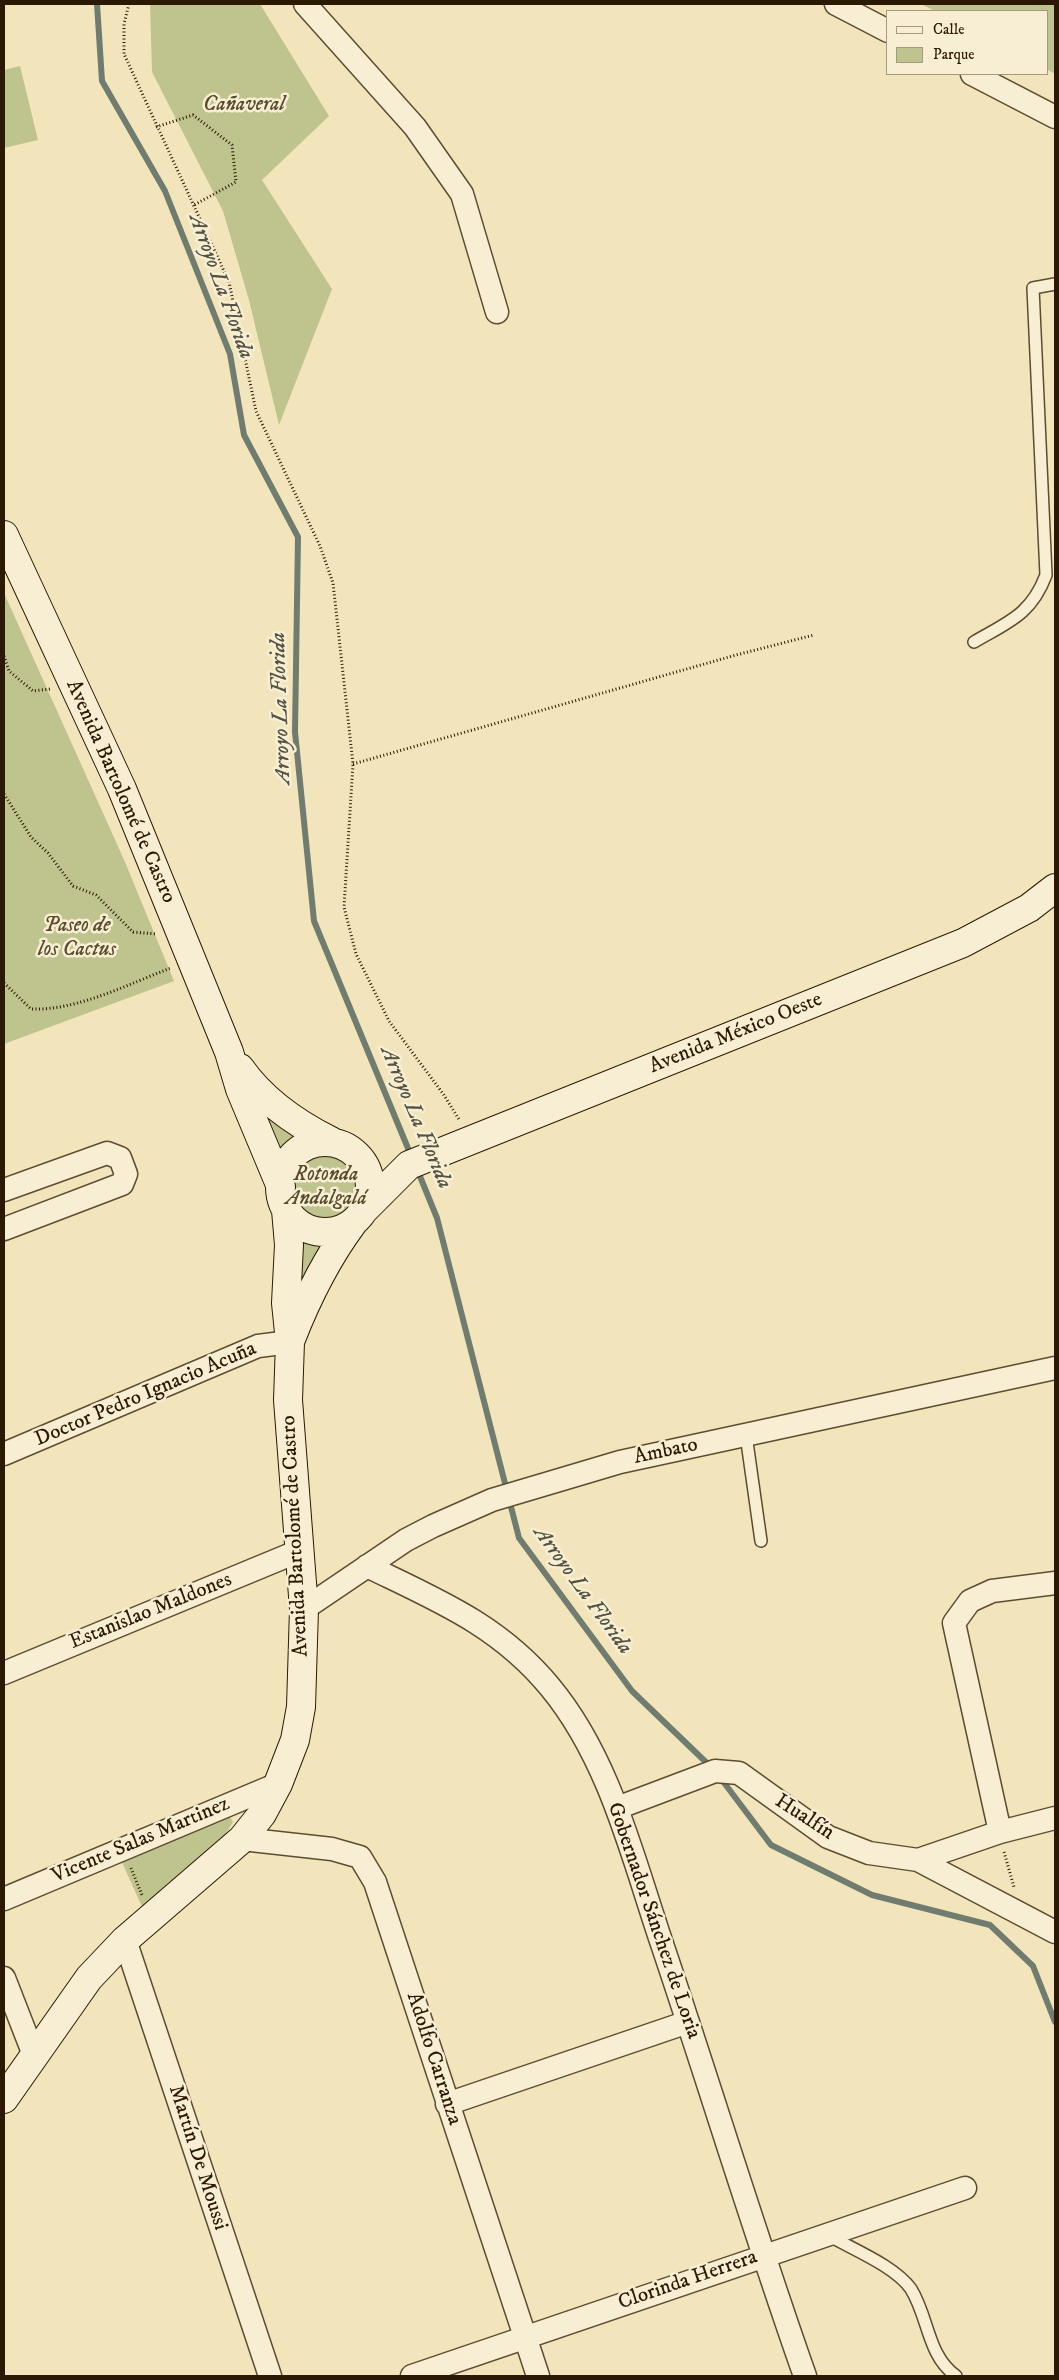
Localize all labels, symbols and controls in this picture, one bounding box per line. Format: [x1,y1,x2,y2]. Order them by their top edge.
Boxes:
legend [886,10,1049,75]
text: Calle [933,20,965,39]
text: Parque [933,45,974,64]
park label: Cañaveral [203,93,285,119]
water label: Arroyo La Florida [182,211,258,363]
water label: Arroyo La Florida [266,632,298,784]
street label: Avenida Bartolomé de Castro [59,676,181,908]
park label: Paseo de los Cactus [38,914,116,964]
street label: Avenida México Oeste [646,988,826,1080]
water label: Arroyo La Florida [373,1043,457,1193]
park label: Rotonda Andalgalá [285,1163,367,1213]
street label: Doctor Pedro Ignacio Acuña [31,1337,261,1453]
street label: Avenida Bartolomé de Castro [277,1415,315,1657]
street label: Ambato [632,1433,700,1471]
water label: Arroyo La Florida [527,1522,637,1660]
street label: Estanislao Maldones [66,1568,236,1656]
street label: Hualfín [770,1790,838,1846]
street label: Vicente Salas Martinez [48,1792,234,1890]
street label: Gobernador Sánchez de Loria [601,1800,705,2042]
street label: Adolfo Carranza [400,1989,466,2129]
street label: Martín De Moussi [162,2082,232,2234]
street label: Clorinda Herrera [615,2245,761,2317]

